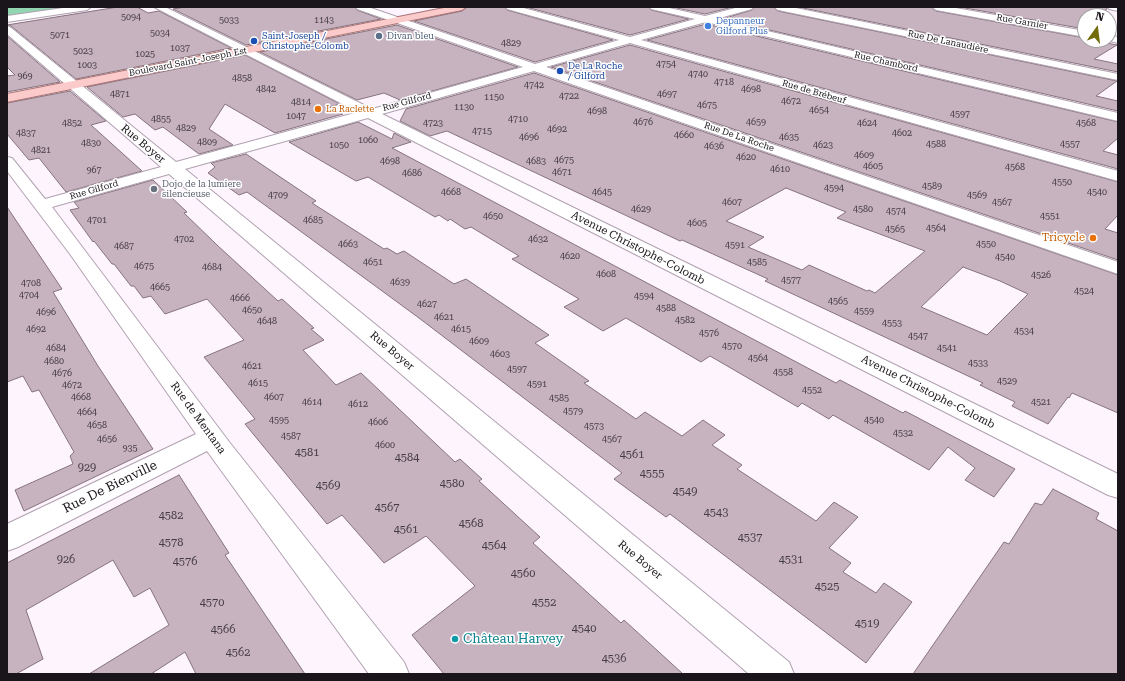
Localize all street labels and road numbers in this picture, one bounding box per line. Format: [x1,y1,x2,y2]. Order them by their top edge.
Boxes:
street label: Rue Garnier [995,12,1049,32]
street label: Rue De Lanaudière [907,28,989,56]
street label: Boulevard Saint-Joseph Est [128,45,248,79]
street label: Rue Chambord [853,49,919,75]
street label: Rue de Brébeuf [781,78,847,106]
street label: Rue Gilford [382,90,432,114]
street label: Rue De La Roche [703,120,775,154]
street label: Rue Boyer [118,122,168,166]
street label: Rue Gilford [69,178,119,202]
street label: Avenue Christophe-Colomb [569,208,707,288]
street label: Rue Boyer [367,329,417,373]
street label: Avenue Christophe-Colomb [859,352,997,432]
street label: Rue de Mentana [168,380,228,456]
street label: Rue De Bienville [60,457,160,517]
street label: Rue Boyer [615,538,665,582]

